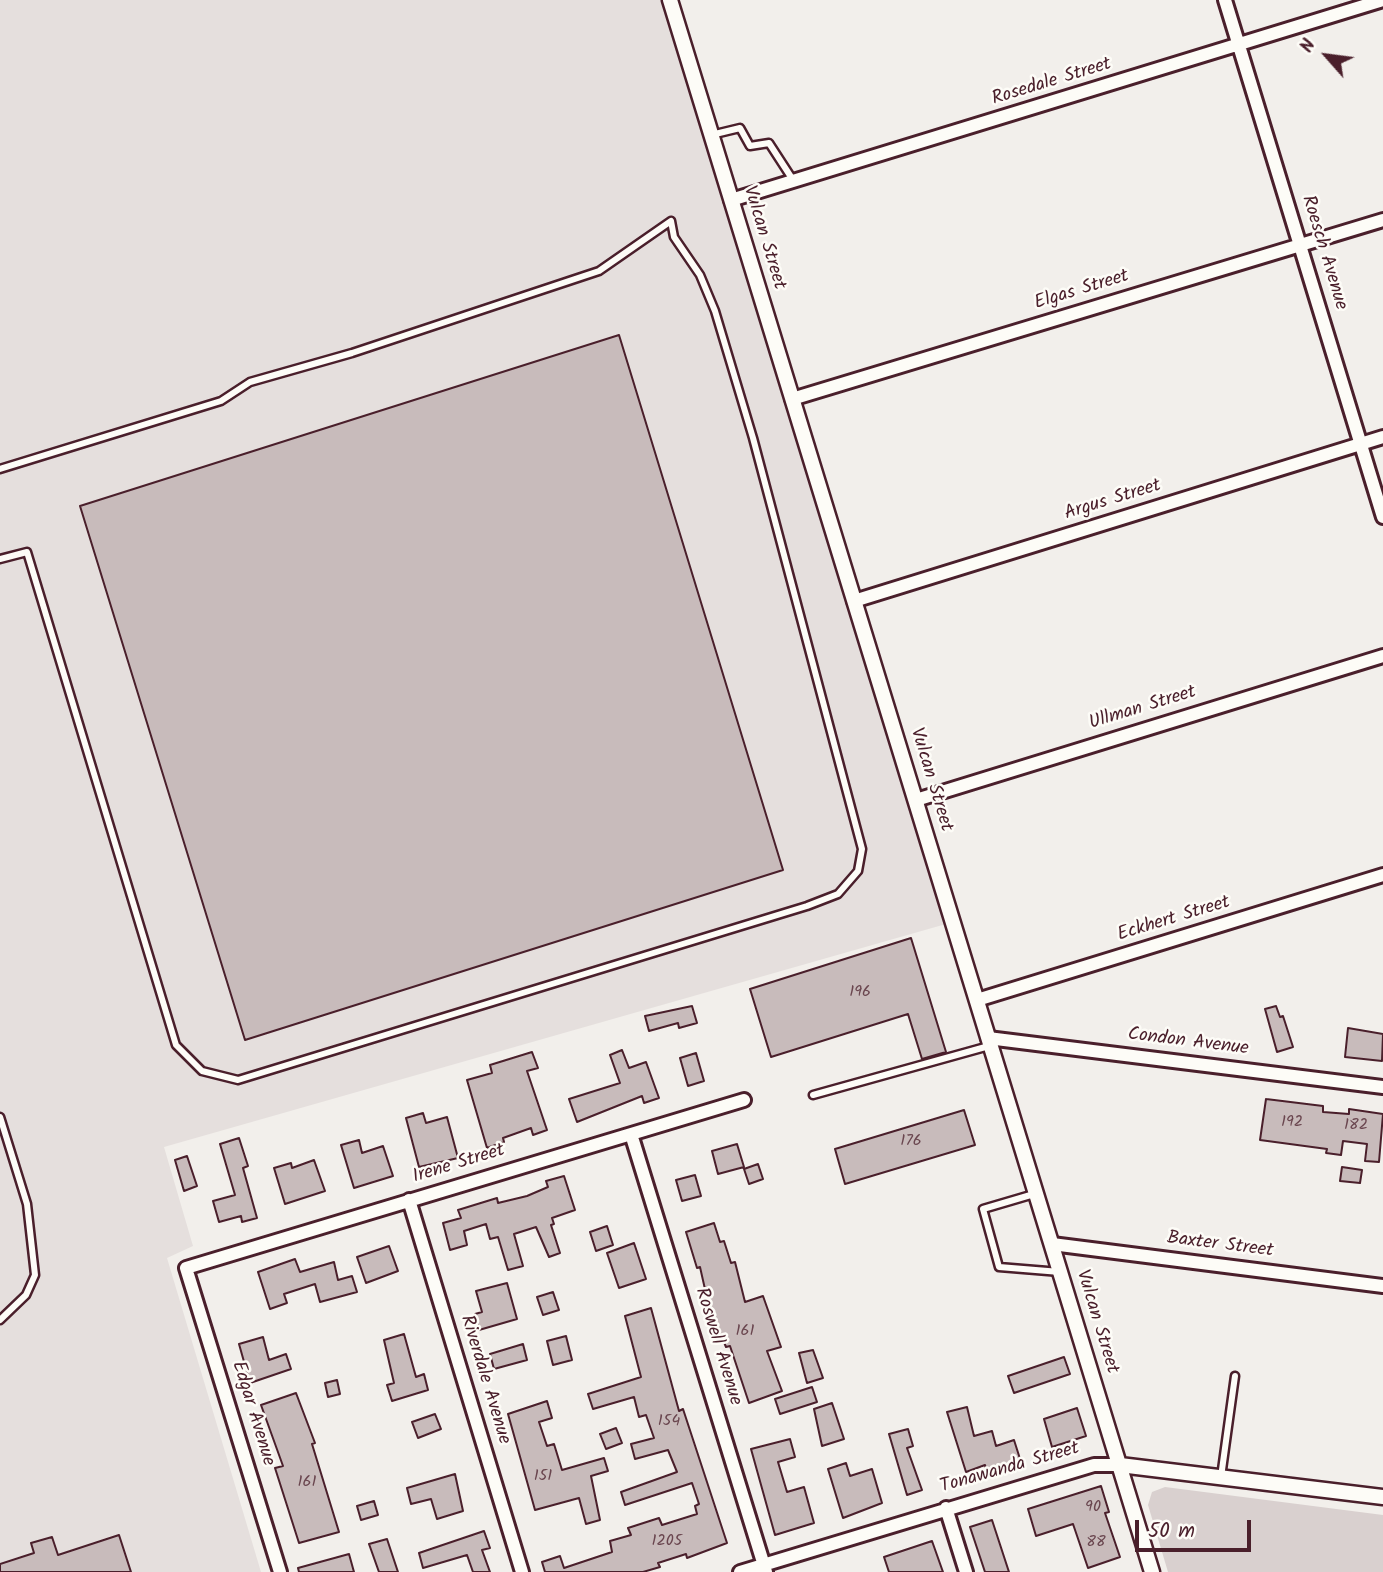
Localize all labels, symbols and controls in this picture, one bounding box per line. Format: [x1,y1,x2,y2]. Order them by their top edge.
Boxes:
north arrow [1292,21,1362,91]
text: N [1292,34,1325,58]
street label: Rosedale Street [989,54,1115,112]
street label: Vulcan Street [736,183,790,293]
street label: Roesch Avenue [1295,193,1351,313]
street label: Elgas Street [1032,266,1132,316]
street label: Argus Street [1062,475,1164,527]
street label: Ullman Street [1087,682,1199,736]
street label: Vulcan Street [903,725,957,835]
street label: Eckhert Street [1115,892,1233,948]
house number: 196 [849,983,871,1003]
street label: Condon Avenue [1126,1024,1250,1062]
house number: 192 [1281,1113,1303,1133]
house number: 182 [1344,1116,1368,1136]
house number: 176 [900,1132,922,1152]
street label: Irene Street [410,1140,508,1190]
street label: Baxter Street [1165,1228,1275,1264]
street label: Vulcan Street [1069,1267,1123,1377]
street label: Roswell Avenue [688,1285,746,1409]
street label: Riverdale Avenue [454,1313,514,1447]
house number: 161 [736,1322,754,1342]
street label: Edgar Avenue [225,1359,279,1469]
house number: 154 [658,1412,680,1432]
street label: Tonawanda Street [938,1438,1082,1500]
house number: 151 [534,1467,552,1487]
house number: 161 [298,1473,316,1493]
house number: 90 [1085,1498,1101,1518]
scale bar [1138,1506,1254,1550]
text: 50 m [1148,1515,1195,1548]
house number: 1205 [652,1532,682,1552]
house number: 88 [1086,1533,1106,1553]

